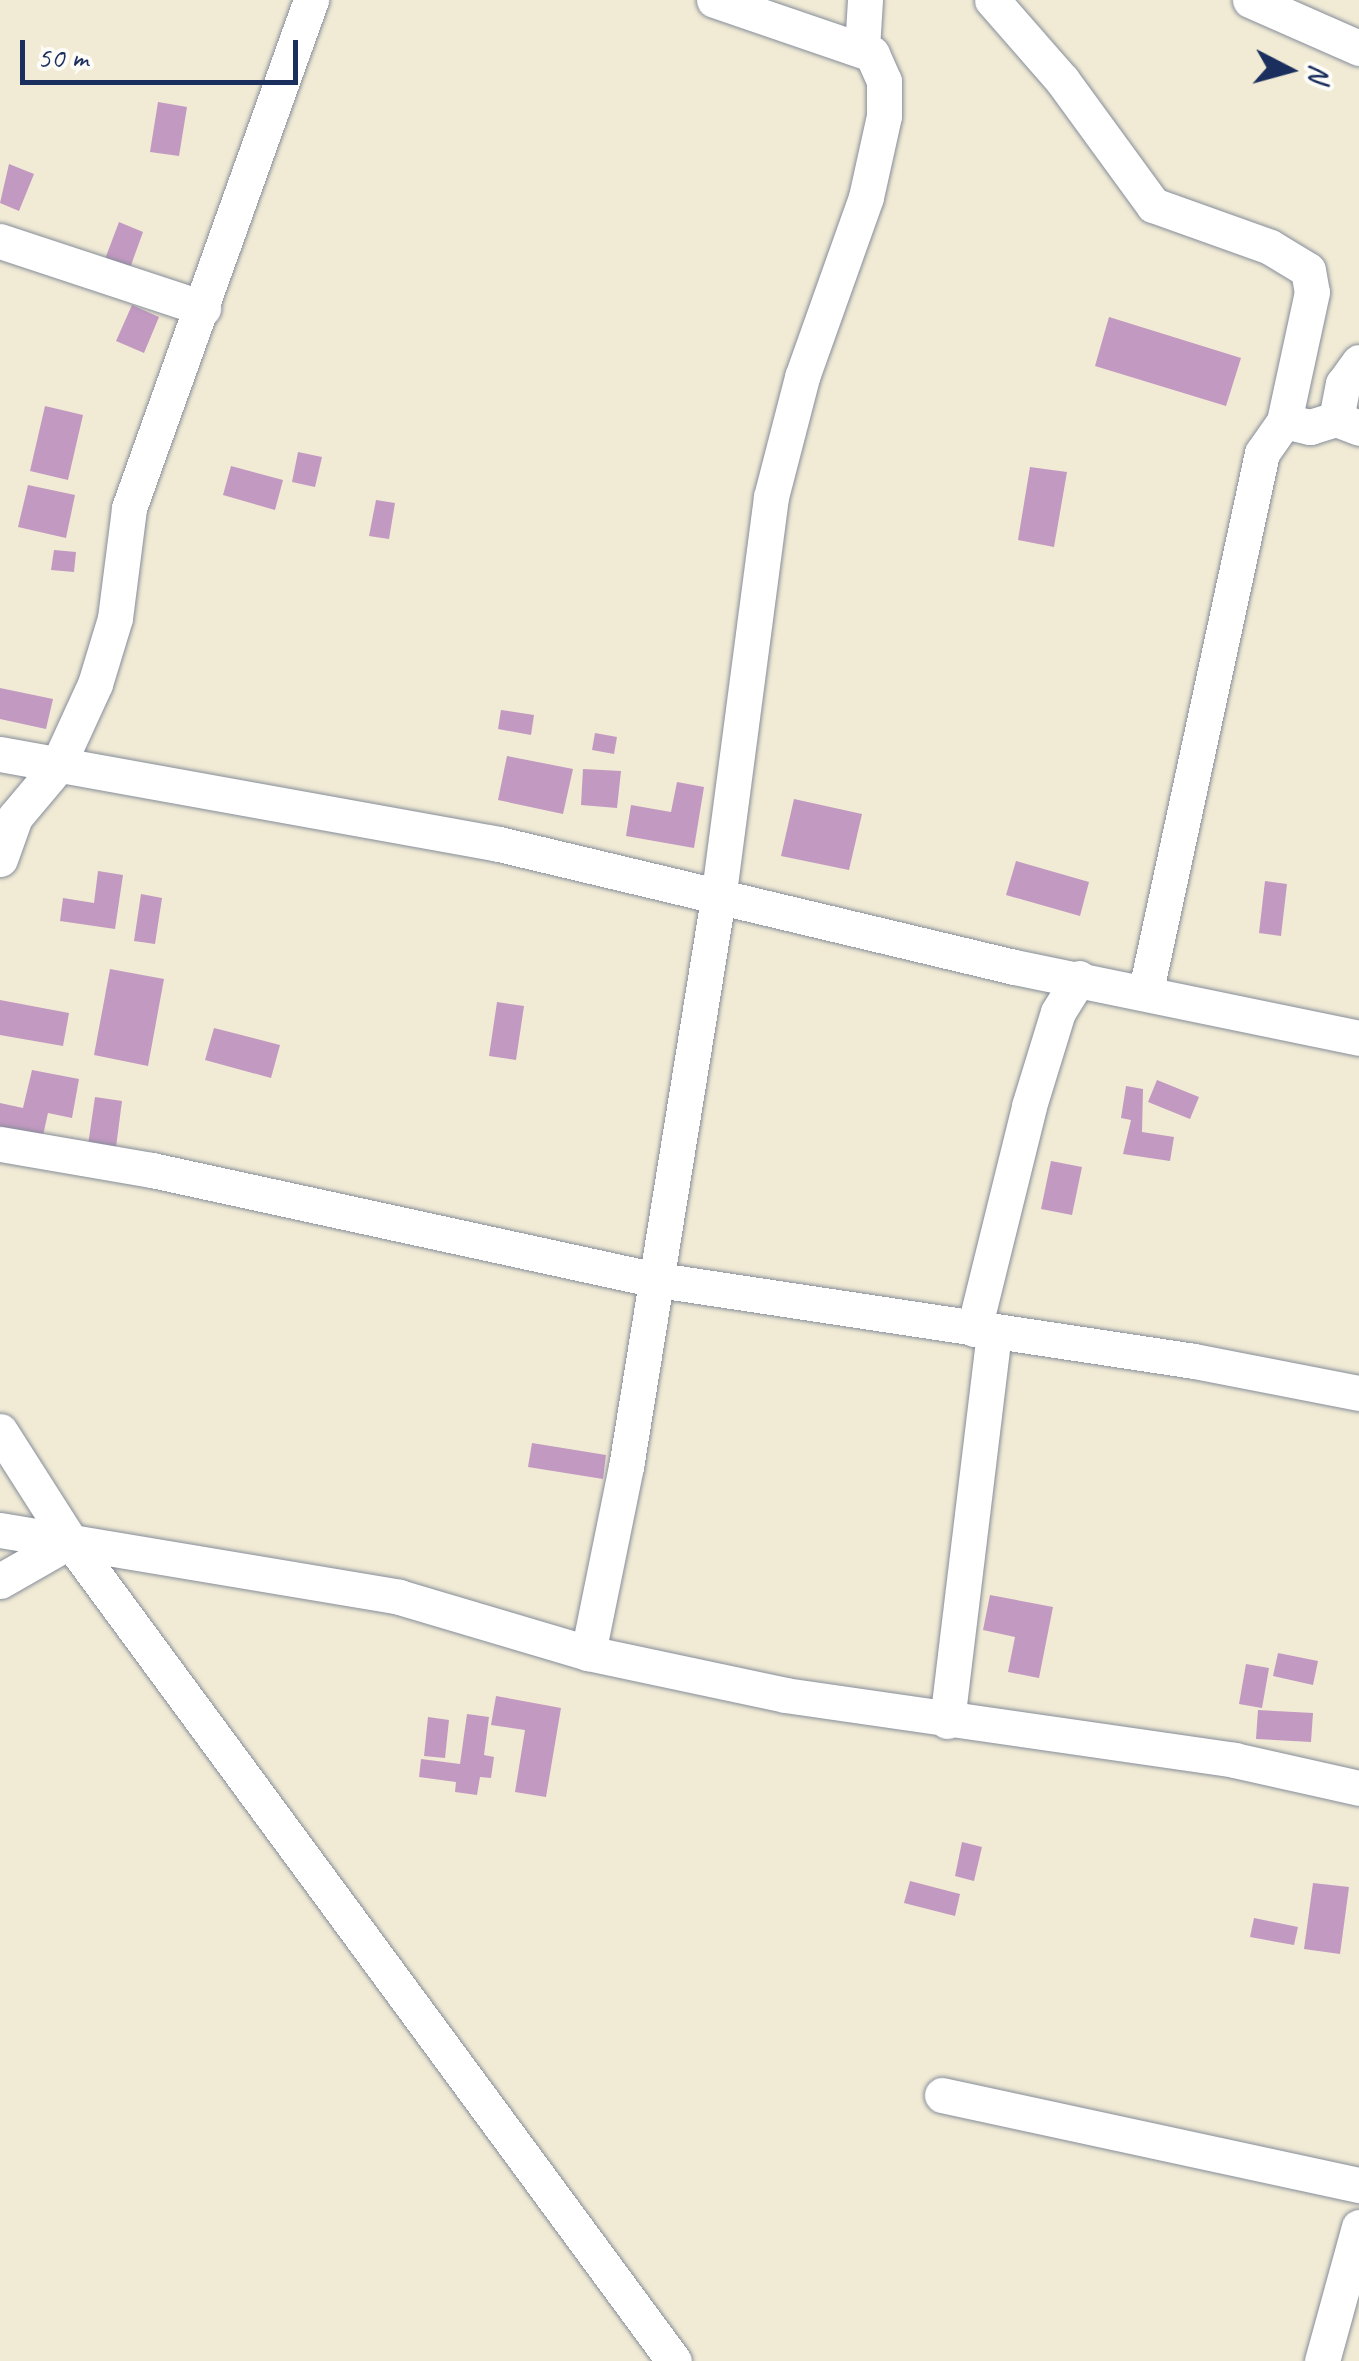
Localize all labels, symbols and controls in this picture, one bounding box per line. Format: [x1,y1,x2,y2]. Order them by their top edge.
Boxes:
scale bar [25,20,302,82]
north arrow [1239,20,1339,120]
text: 50 m [37,38,88,76]
text: N [1301,63,1338,84]

